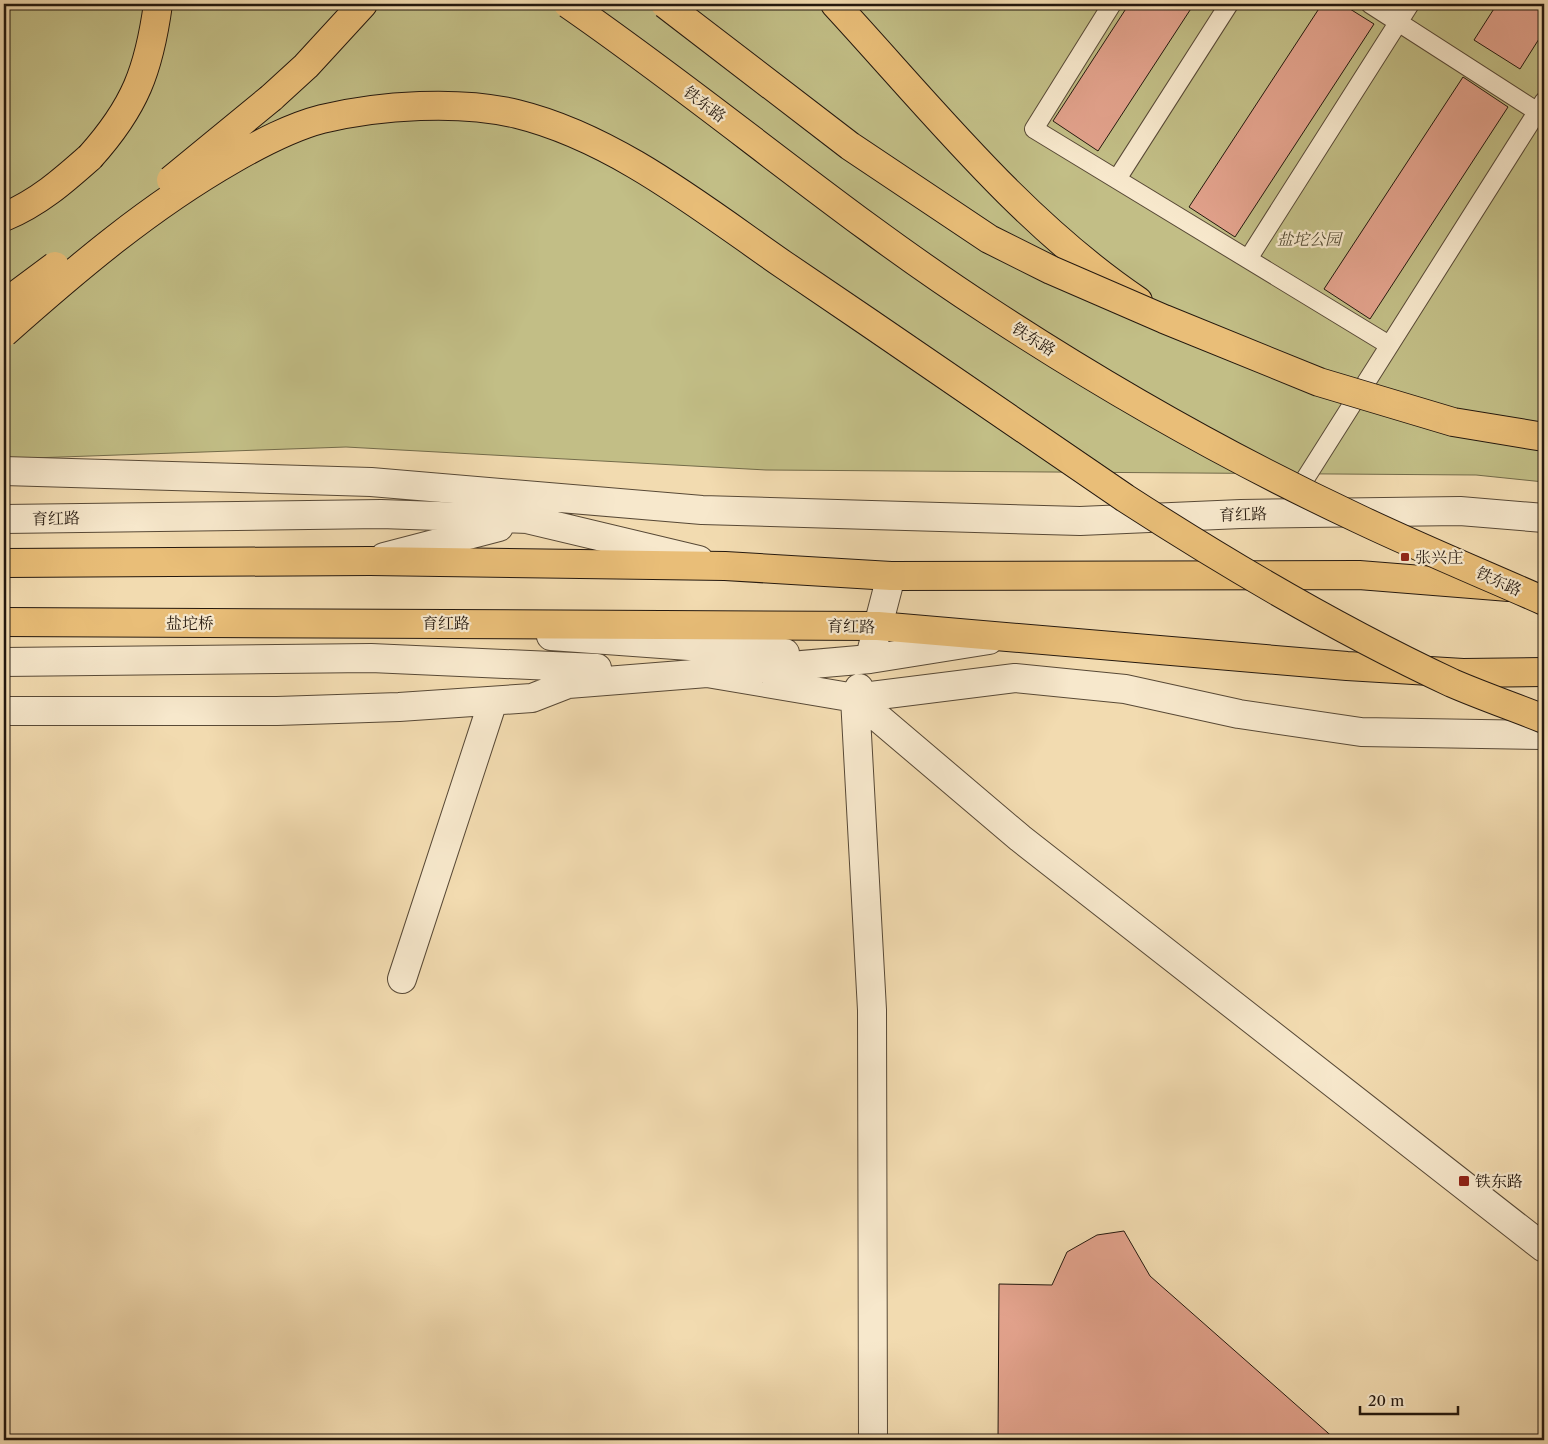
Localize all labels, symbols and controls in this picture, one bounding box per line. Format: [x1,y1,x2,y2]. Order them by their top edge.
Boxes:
street label: 铁东路 [680,82,730,126]
park label: 盐坨公园 [1277,229,1344,249]
street label: 铁东路 [1008,318,1060,360]
street label: 育红路 [1219,503,1267,525]
street label: 育红路 [32,508,80,528]
place label: 张兴庄 [1415,547,1463,567]
marker: 张兴庄 [1399,551,1411,563]
street label: 铁东路 [1473,562,1525,600]
street label: 盐坨桥 [166,613,214,633]
street label: 育红路 [422,613,470,633]
street label: 育红路 [827,616,875,636]
place label: 铁东路 [1475,1171,1523,1191]
marker: 铁东路 [1457,1174,1471,1188]
scale bar [1360,1384,1458,1416]
text: 20 m [1368,1391,1404,1410]

